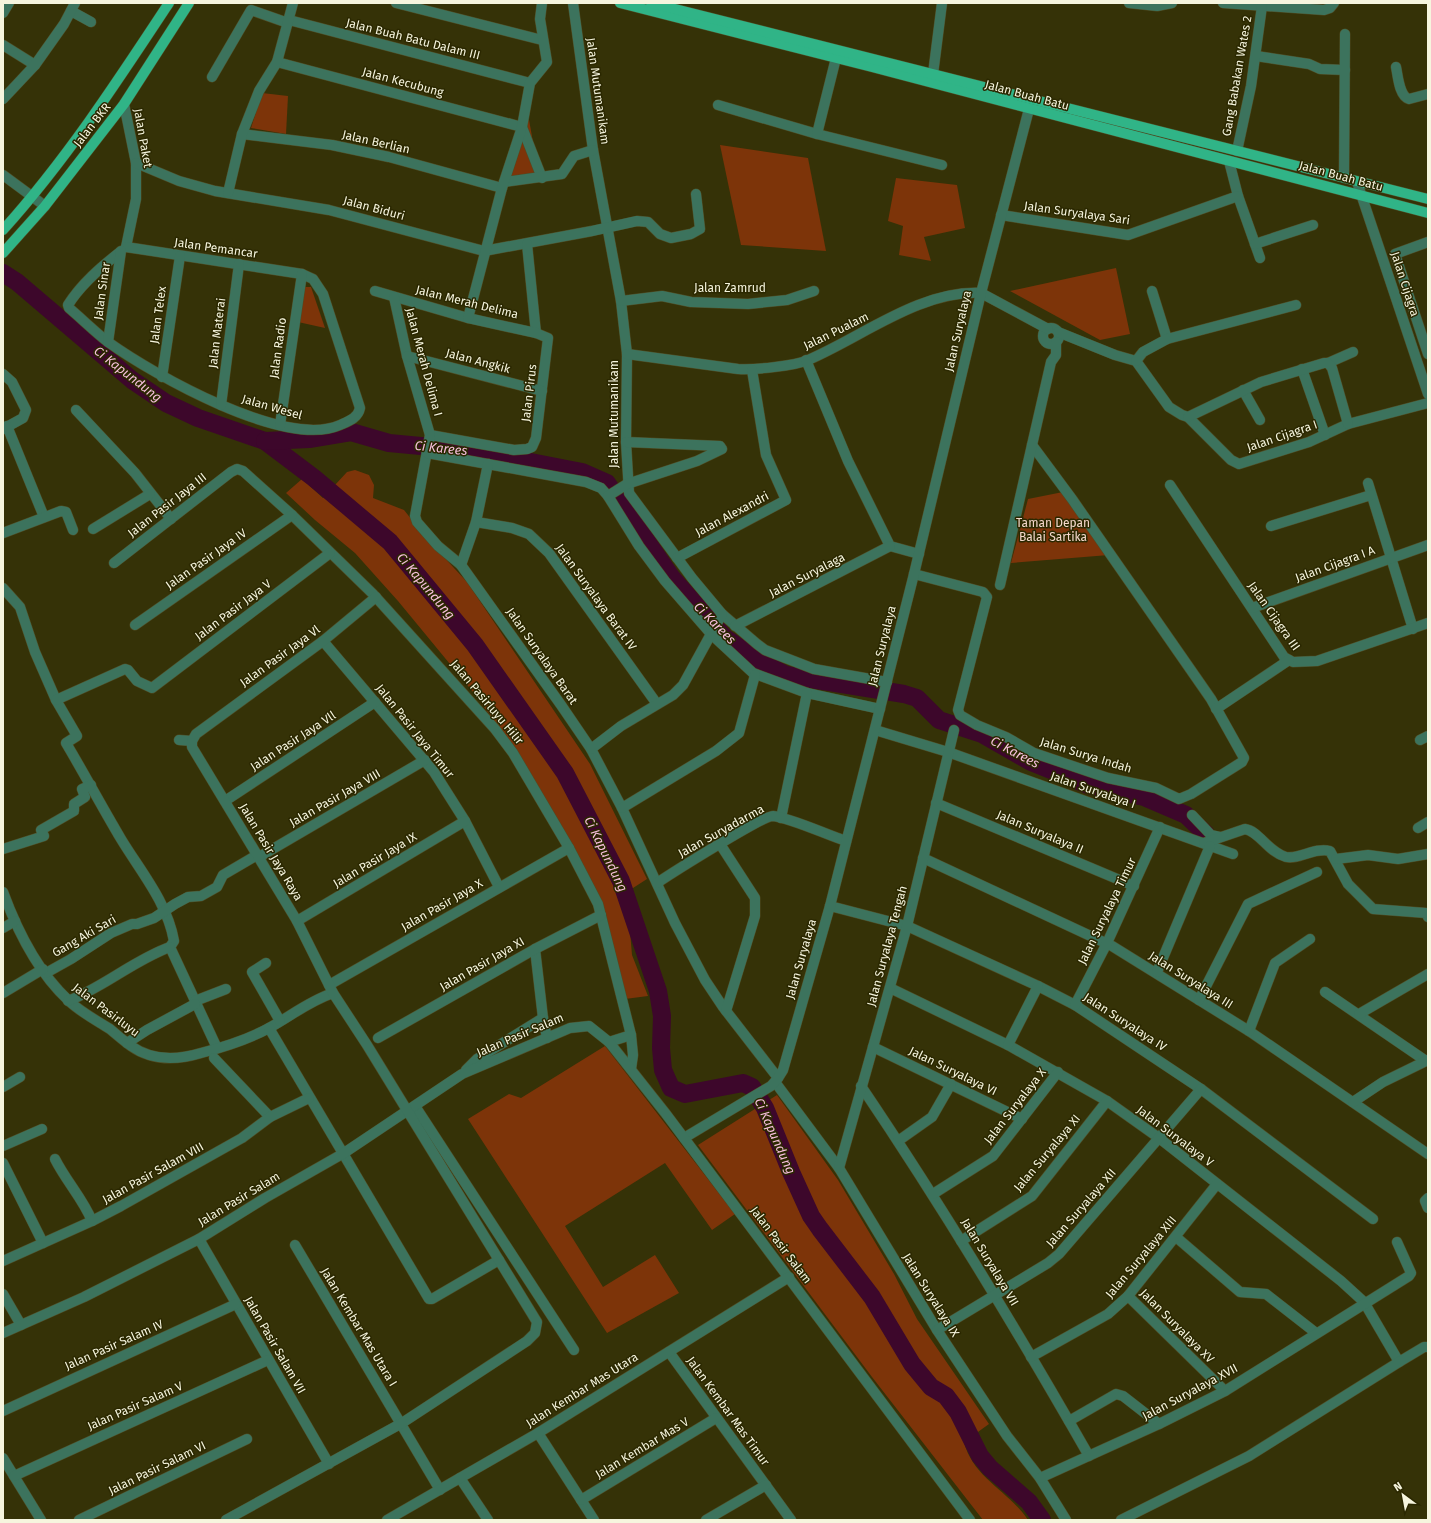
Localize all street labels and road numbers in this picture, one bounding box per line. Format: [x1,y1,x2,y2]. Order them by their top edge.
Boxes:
street label: Gang Babakan Wates 2 [1220,15,1255,137]
street label: Jalan Buah Batu Dalam III [345,16,481,62]
street label: Jalan Mutumanikam [584,37,612,145]
street label: Jalan Kecubung [361,64,446,100]
street label: Jalan Buah Batu [983,77,1071,113]
street label: Jalan BKR [71,100,113,150]
street label: Jalan Paket [131,107,155,169]
street label: Jalan Berlian [341,127,411,157]
street label: Jalan Buah Batu [1297,158,1385,194]
street label: Jalan Biduri [342,193,406,223]
street label: Jalan Suryalaya Sari [1023,199,1131,227]
street label: Jalan Pemancar [173,235,259,261]
street label: Jalan Cijagra [1388,250,1422,318]
street label: Jalan Sinar [91,261,113,321]
street label: Jalan Zamrud [694,281,766,295]
street label: Jalan Merah Delima [414,282,520,322]
street label: Jalan Telex [147,285,169,345]
street label: Jalan Suryalaya [942,289,974,373]
street label: Jalan Materai [206,297,228,369]
street label: Jalan Merah Delima I [403,306,445,418]
street label: Jalan Pualam [801,309,871,353]
street label: Jalan Radio [267,317,289,379]
street label: Jalan Angkik [444,346,513,377]
street label: Jalan Mutumanikam [607,360,621,468]
street label: Jalan Pirus [519,363,540,423]
street label: Jalan Wesel [240,392,304,422]
street label: Jalan Cijagra I [1245,417,1319,455]
street label: Jalan Pasir Jaya III [125,470,209,540]
street label: Jalan Alexandri [693,489,771,539]
street label: Jalan Pasir Jaya IV [163,526,249,592]
street label: Jalan Suryalaya Barat IV [553,541,639,653]
street label: Jalan Cijagra I A [1293,543,1377,585]
street label: Jalan Suryalaga [767,550,847,600]
street label: Jalan Pasir Jaya V [192,577,274,643]
street label: Jalan Cijagra III [1245,579,1303,653]
street label: Jalan Suryalaya [865,604,899,688]
street label: Jalan Suryalaya Barat [503,605,581,708]
street label: Jalan Pasir Jaya Vl [237,622,323,690]
street label: Jalan Pasirluyu Hilir [447,657,527,747]
street label: Jalan Pasir Jaya Timur [373,681,457,781]
street label: Jalan Pasir Jaya Vll [248,708,339,774]
street label: Jalan Surya Indah [1038,734,1134,776]
street label: Jalan Pasir Jaya VIII [287,766,383,830]
street label: Jalan Suryalaya I [1048,769,1138,811]
street label: Jalan Pasir Jaya Raya [236,801,306,903]
street label: Jalan Suryadarma [676,802,766,860]
street label: Jalan Suryalaya II [995,807,1085,857]
street label: Jalan Pasir Jaya IX [331,829,420,891]
street label: Jalan Suryalaya Timur [1075,855,1139,967]
street label: Jalan Pasir Jaya X [399,876,486,934]
street label: Jalan Suryalaya Tengah [864,884,910,1008]
street label: Gang Aki Sari [50,912,118,960]
street label: Jalan Suryalaya [783,917,819,1001]
street label: Jalan Pasir Jaya XI [437,934,527,994]
street label: Jalan Suryalaya III [1146,949,1236,1011]
street label: Jalan Pasirluyu [70,980,142,1040]
street label: Jalan Suryalaya IV [1081,990,1169,1054]
street label: Jalan Pasir Salam [474,1010,566,1060]
street label: Jalan Suryalaya VI [907,1044,999,1098]
street label: Jalan Suryalaya X [981,1065,1049,1147]
street label: Jalan Suryalaya V [1134,1103,1216,1170]
street label: Jalan Suryalaya XI [1011,1112,1083,1194]
street label: Jalan Pasir Salam VIII [100,1139,206,1207]
street label: Jalan Suryalaya XII [1043,1166,1119,1250]
street label: Jalan Pasir Salam [196,1169,282,1229]
street label: Jalan Pasir Salam [747,1204,815,1286]
street label: Jalan Suryalaya XIII [1103,1213,1179,1301]
street label: Jalan Suryalaya VII [958,1216,1022,1308]
street label: Jalan Suryalaya IX [900,1251,963,1340]
street label: Jalan Kembar Mas Utara I [318,1265,400,1389]
street label: Jalan Suryalaya XV [1137,1286,1217,1366]
street label: Jalan Pasir Salam VII [241,1294,309,1396]
street label: Jalan Pasir Salam IV [63,1317,166,1373]
street label: Jalan Kembar Mas Utara [523,1350,641,1430]
street label: Jalan Kembar Mas Timur [684,1354,772,1469]
street label: Jalan Suryalaya XVII [1140,1361,1240,1423]
street label: Jalan Pasir Salam V [85,1379,185,1433]
street label: Jalan Kembar Mas V [593,1414,692,1481]
street label: Jalan Pasir Salam VI [106,1438,208,1498]

